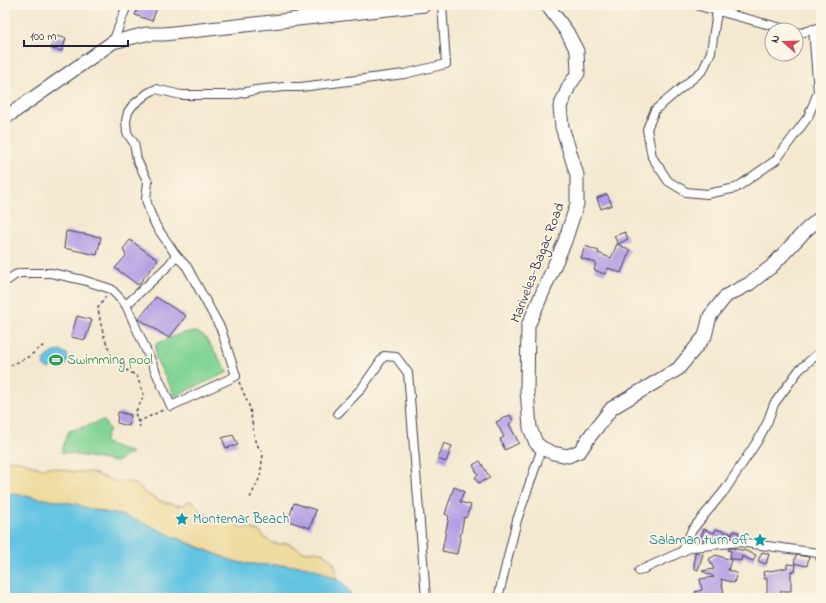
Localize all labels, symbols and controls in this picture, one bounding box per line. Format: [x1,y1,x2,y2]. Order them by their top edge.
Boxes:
scale bar [24,22,128,48]
north arrow [764,22,804,62]
text: 100 m [30,28,57,46]
text: N [767,33,784,45]
street label: Mariveles-Bagac Road [505,200,572,326]
place label: Swimming pool [67,350,153,372]
sports icon: Swimming pool [48,352,64,368]
place label: Montemar Beach [193,509,289,530]
place icon: Montemar Beach [174,511,190,527]
place label: Salaman turn off [649,530,750,551]
place icon: Salaman turn off [752,532,768,548]

